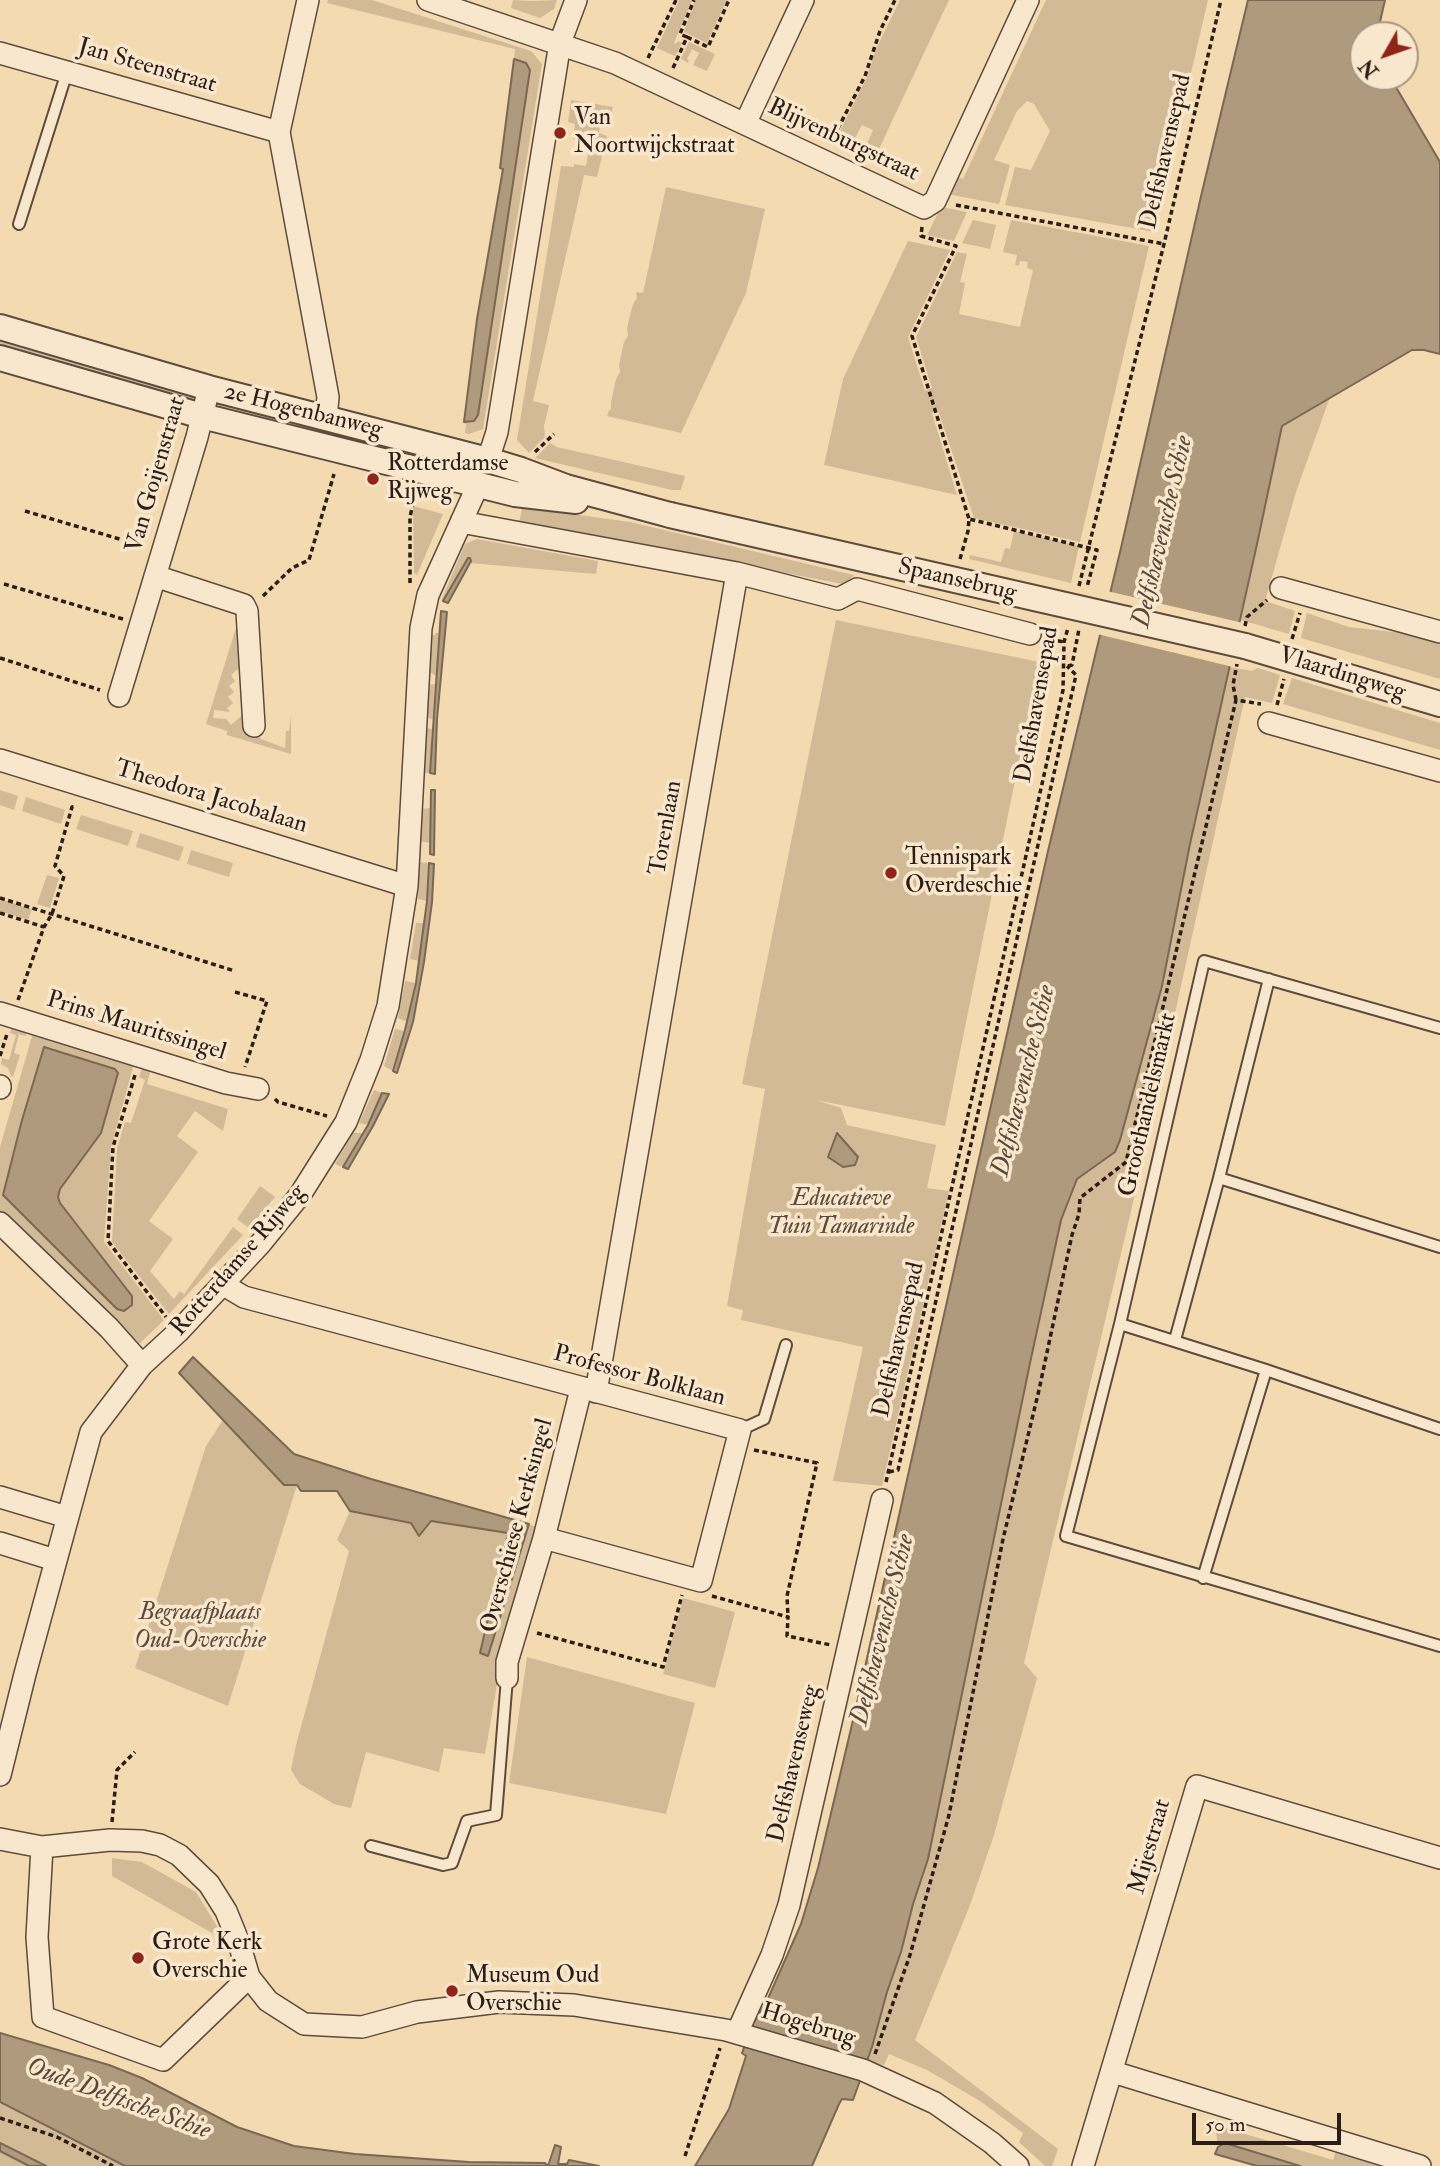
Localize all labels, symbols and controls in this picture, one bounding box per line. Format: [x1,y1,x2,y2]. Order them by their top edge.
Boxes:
north arrow [1349,21,1419,91]
street label: Jan Steenstraat [75,34,219,100]
text: N [1355,54,1384,82]
street label: Delfshavensepad [1135,72,1199,232]
street label: Blijvenburgstraat [763,93,923,189]
place label: Van Noortwijckstraat [574,105,735,161]
marker: Van Noortwijckstraat [552,125,568,141]
street label: 2e Hogenbanweg [221,378,385,446]
street label: Van Goijenstraat [121,394,193,556]
water label: Delfshavensche Schie [1127,433,1201,631]
place label: Rotterdamse Rijweg [387,451,508,507]
marker: Rotterdamse Rijweg [365,471,381,487]
street label: Spaansebrug [895,553,1019,609]
street label: Delfshavensepad [1010,625,1066,785]
street label: Vlaardingweg [1275,642,1409,708]
street label: Theodora Jacobalaan [111,755,311,841]
street label: Torenlaan [644,778,690,878]
place label: Tennispark Overdeschie [905,845,1022,901]
marker: Tennispark Overdeschie [883,865,899,881]
water label: Delfshavensche Schie [986,982,1064,1180]
street label: Prins Mauritssingel [43,986,229,1068]
street label: Groothandelsmarkt [1114,1011,1184,1199]
street label: Rotterdamse Rijweg [165,1179,313,1343]
park label: Educatieve Tuin Tamarinde [768,1186,914,1242]
street label: Delfshavensepad [868,1260,932,1420]
street label: Professor Bolklaan [550,1340,728,1414]
street label: Overschiese Kerksingel [476,1416,560,1636]
water label: Delfshavensche Schie [845,1531,923,1729]
park label: Begraafplaats Oud-Overschie [134,1600,266,1656]
street label: Delfshavenseweg [763,1682,827,1846]
street label: Mijestraat [1124,1796,1178,1898]
place label: Grote Kerk Overschie [152,1930,262,1986]
marker: Grote Kerk Overschie [130,1950,146,1966]
place label: Museum Oud Overschie [466,1963,599,2019]
marker: Museum Oud Overschie [444,1983,460,1999]
street label: Hogebrug [757,1998,859,2054]
water label: Oude Delftsche Schie [22,2052,214,2148]
scale bar [1195,2100,1344,2144]
text: 50 m [1205,2111,1246,2138]

